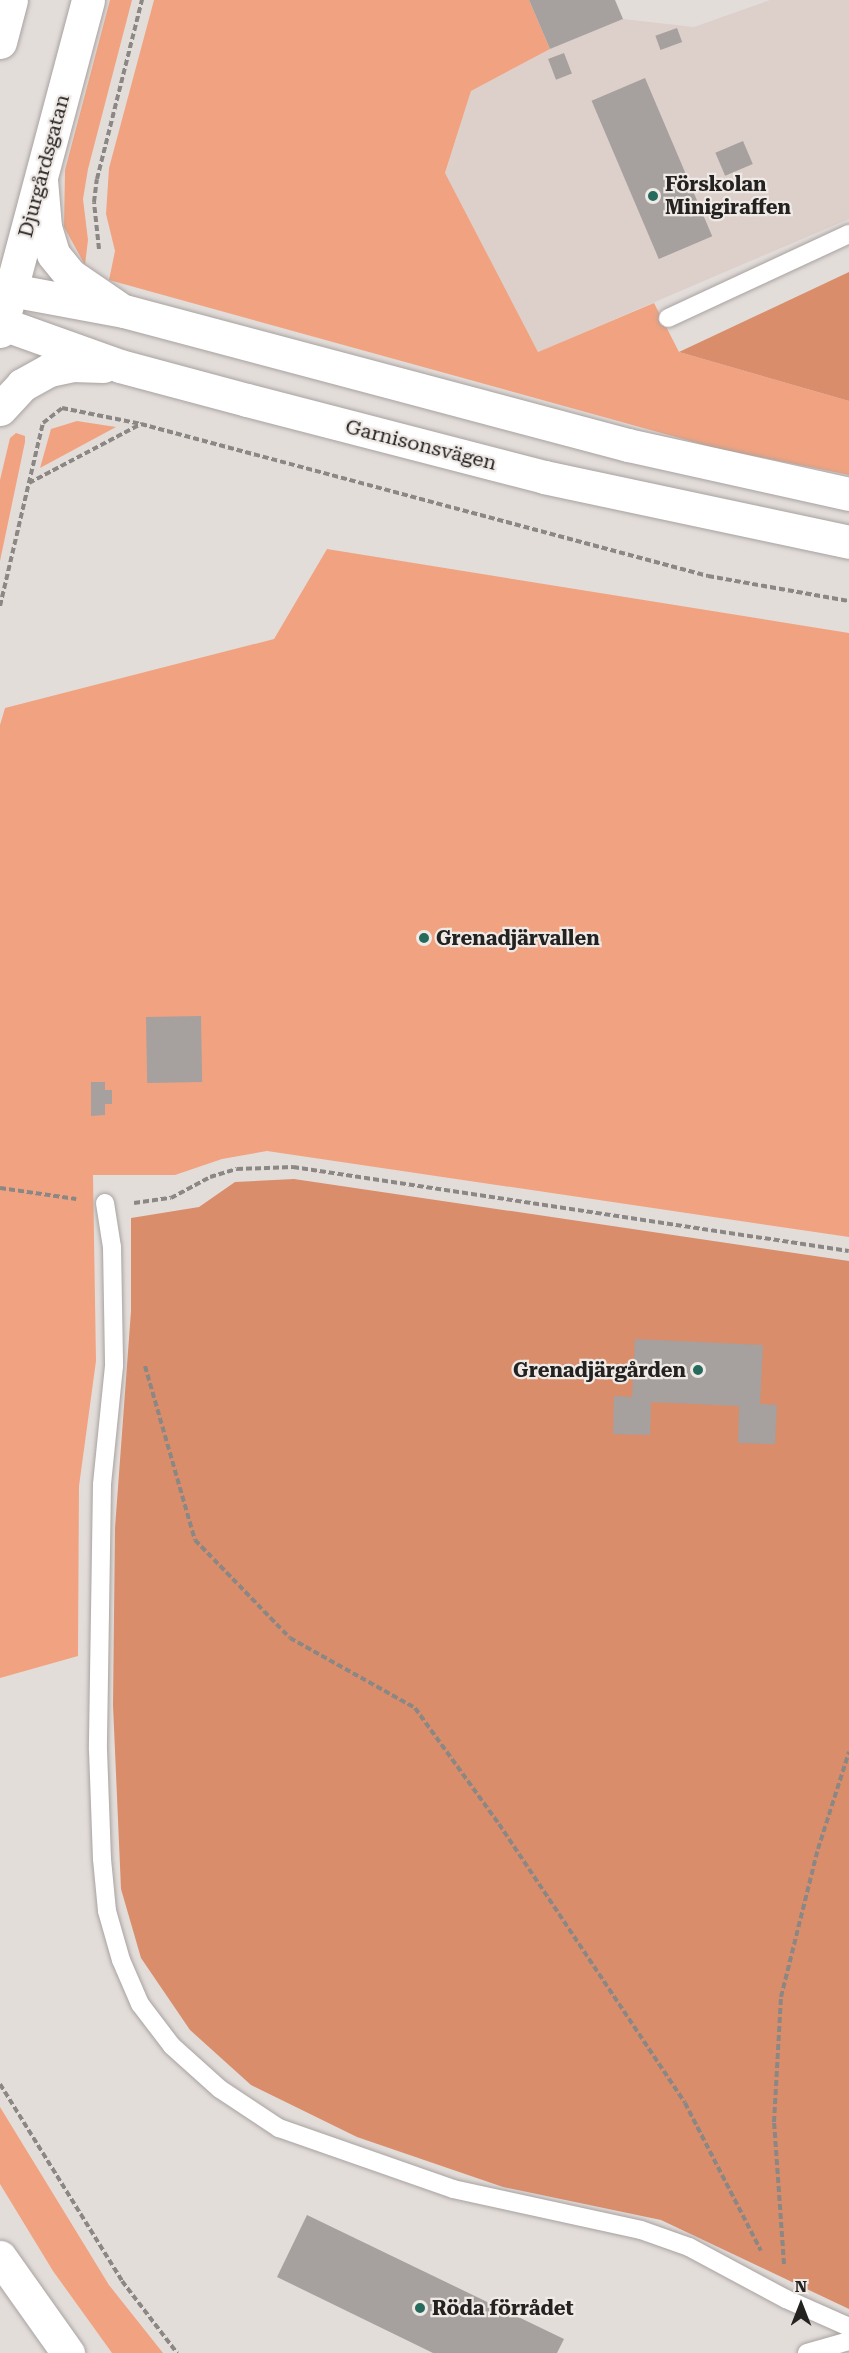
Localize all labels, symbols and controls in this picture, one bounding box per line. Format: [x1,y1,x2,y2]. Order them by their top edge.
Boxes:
street label: Djurgårdsgatan [13,92,75,240]
place label: Förskolan Minigiraffen [665,172,791,219]
marker: Förskolan Minigiraffen [646,189,660,203]
street label: Garnisonsvägen [343,415,499,475]
place label: Grenadjärvallen [436,926,600,950]
marker: Grenadjärvallen [417,931,431,945]
place label: Grenadjärgården [513,1358,686,1382]
marker: Grenadjärgården [691,1363,705,1377]
north arrow [771,2275,831,2335]
text: N [795,2277,807,2296]
place label: Röda förrådet [432,2296,574,2320]
marker: Röda förrådet [413,2301,427,2315]

